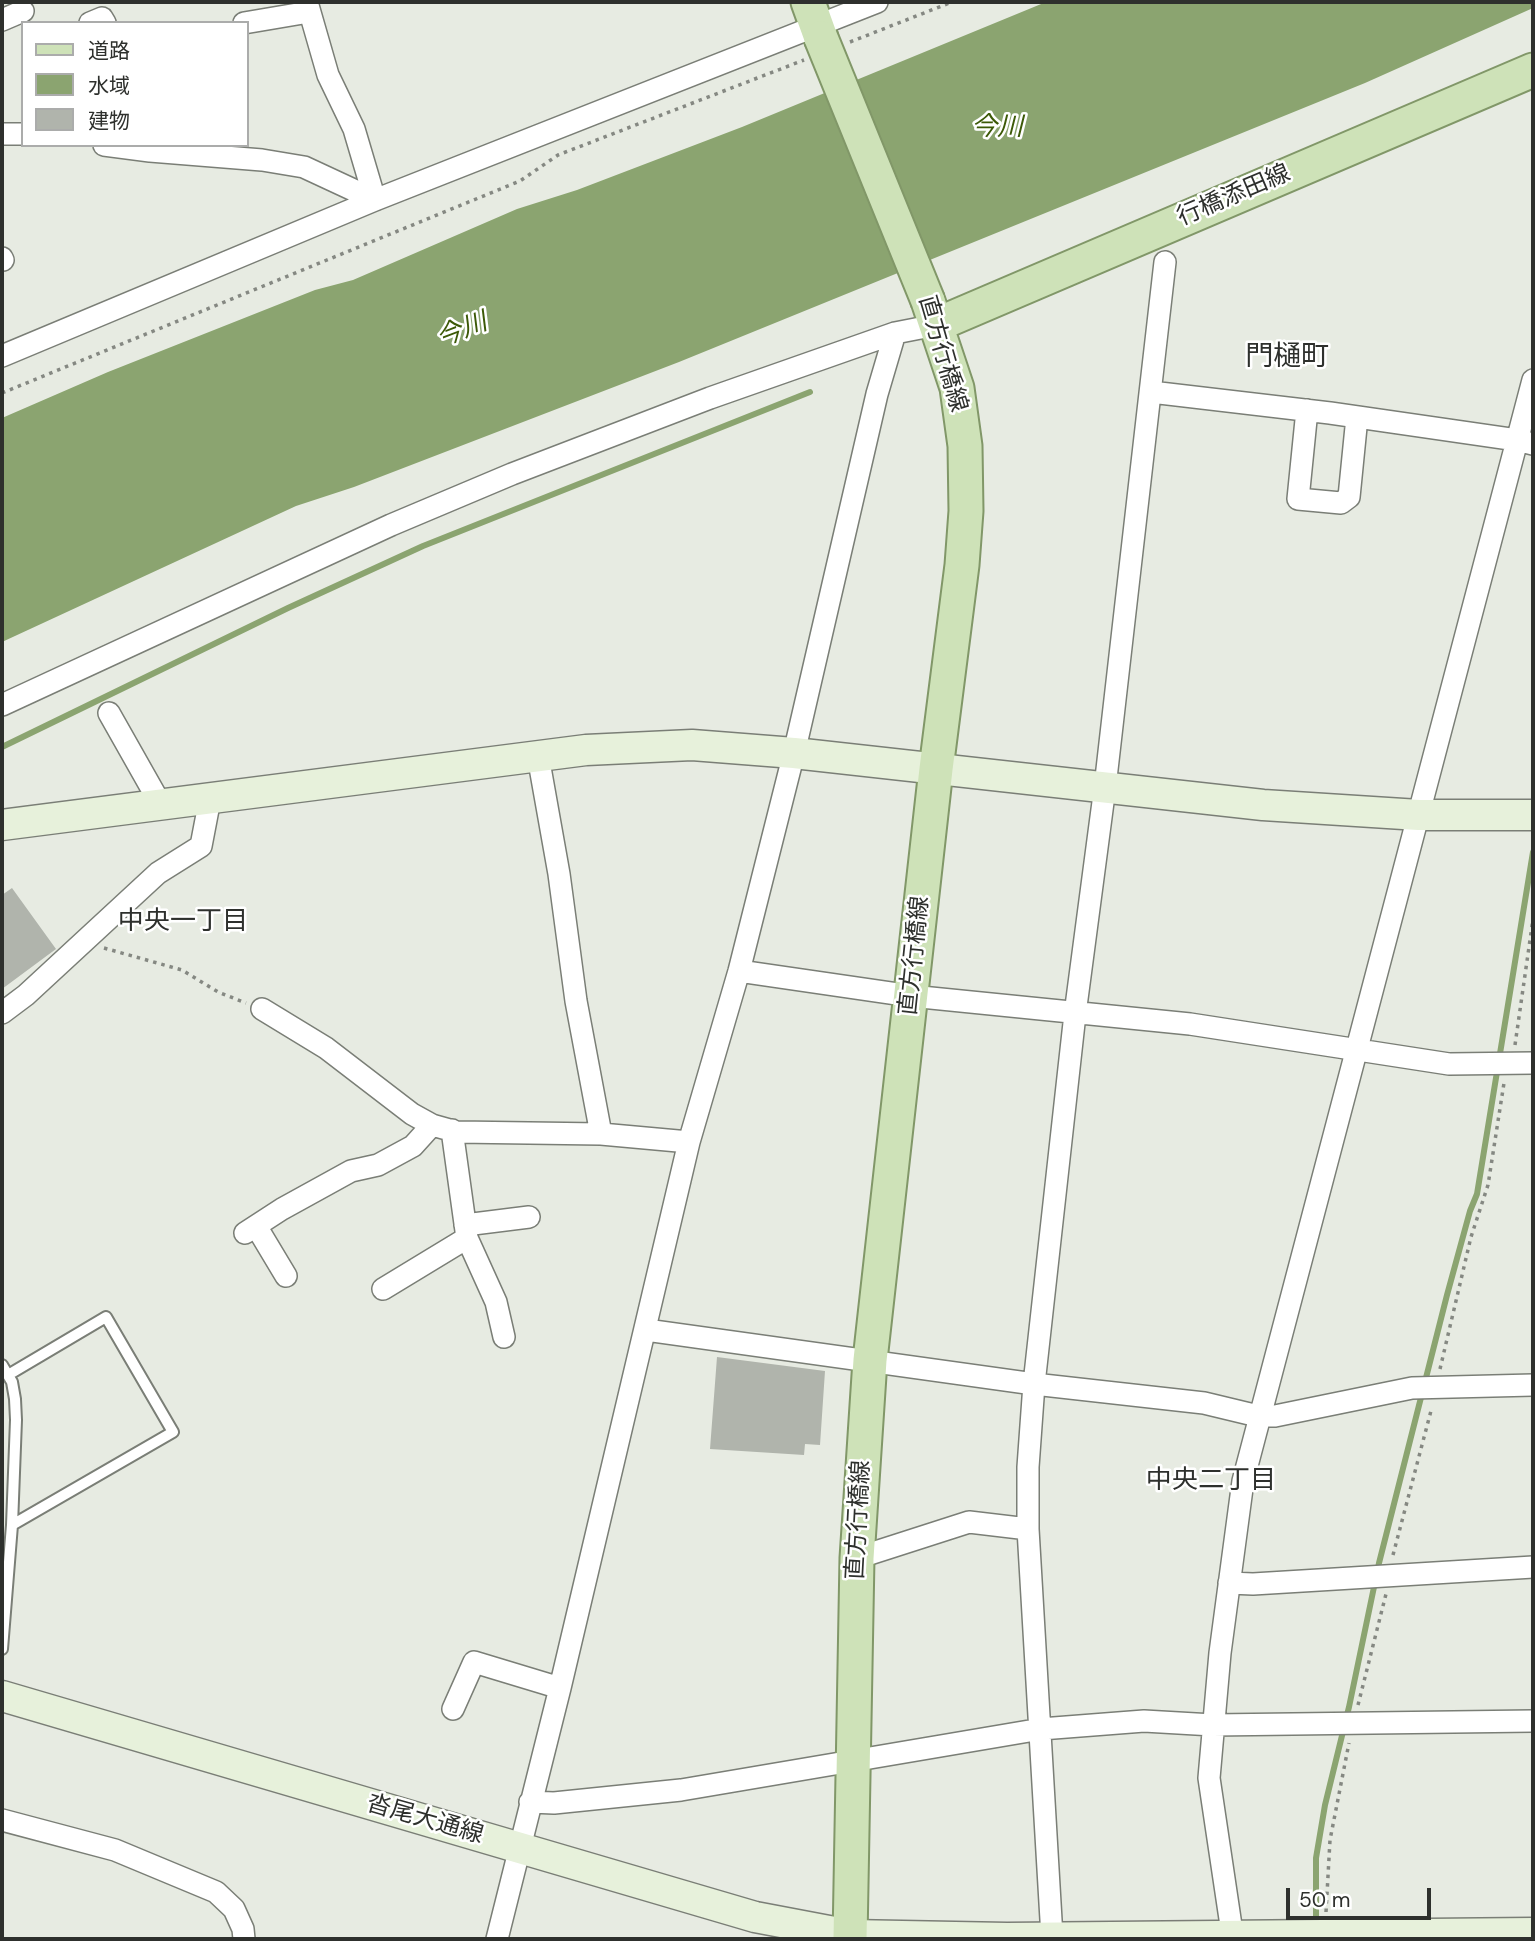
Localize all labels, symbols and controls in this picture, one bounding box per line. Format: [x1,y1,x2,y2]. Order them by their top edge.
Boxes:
legend [21,21,248,147]
text: 道路 [88,37,130,65]
text: 水域 [88,72,130,100]
text: 建物 [88,107,130,135]
water label: 今川 [971,112,1023,144]
street label: 行橋添田線 [1173,159,1295,233]
street label: 直方行橋線 [912,292,972,416]
water label: 今川 [432,307,492,355]
district label: 門樋町 [1245,341,1329,375]
street label: 直方行橋線 [894,895,936,1017]
district label: 中央一丁目 [118,906,248,938]
street label: 直方行橋線 [841,1459,877,1581]
district label: 中央二丁目 [1146,1465,1276,1497]
street label: 沓尾大通線 [363,1790,487,1850]
scale bar [1290,1874,1435,1918]
text: 50 m [1299,1886,1350,1914]

